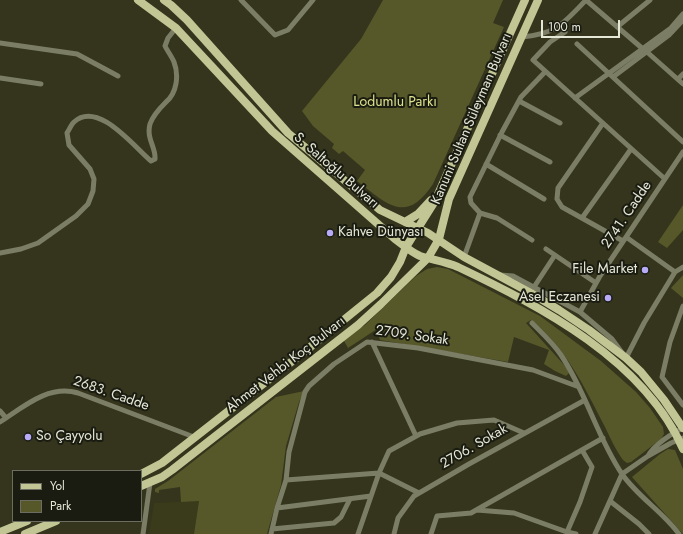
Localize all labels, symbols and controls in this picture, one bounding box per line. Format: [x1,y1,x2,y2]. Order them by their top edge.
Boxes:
scale bar [543,12,622,38]
text: 100 m [548,18,581,36]
street label: Kanuni Sultan Süleyman Bulvarı [428,31,516,207]
park label: Lodumlu Parkı [353,95,437,111]
street label: S. Saltoğlu Bulvarı [290,130,382,212]
street label: 2741. Cadde [598,178,656,252]
place label: Kahve Dünyası [338,225,424,241]
marker: Kahve Dünyası [325,228,335,238]
place label: File Market [572,262,637,278]
marker: File Market [640,265,650,275]
place label: Asel Eczanesi [519,290,600,306]
marker: Asel Eczanesi [603,293,613,303]
street label: Ahmet Vehbi Koç Bulvarı [223,313,349,417]
street label: 2709. Sokak [374,323,450,349]
street label: 2683. Cadde [71,373,151,415]
street label: 2706. Sokak [438,421,510,473]
place label: So Çayyolu [36,429,103,445]
marker: So Çayyolu [23,432,33,442]
legend [12,470,142,522]
text: Yol [50,477,65,495]
text: Park [50,497,71,515]

